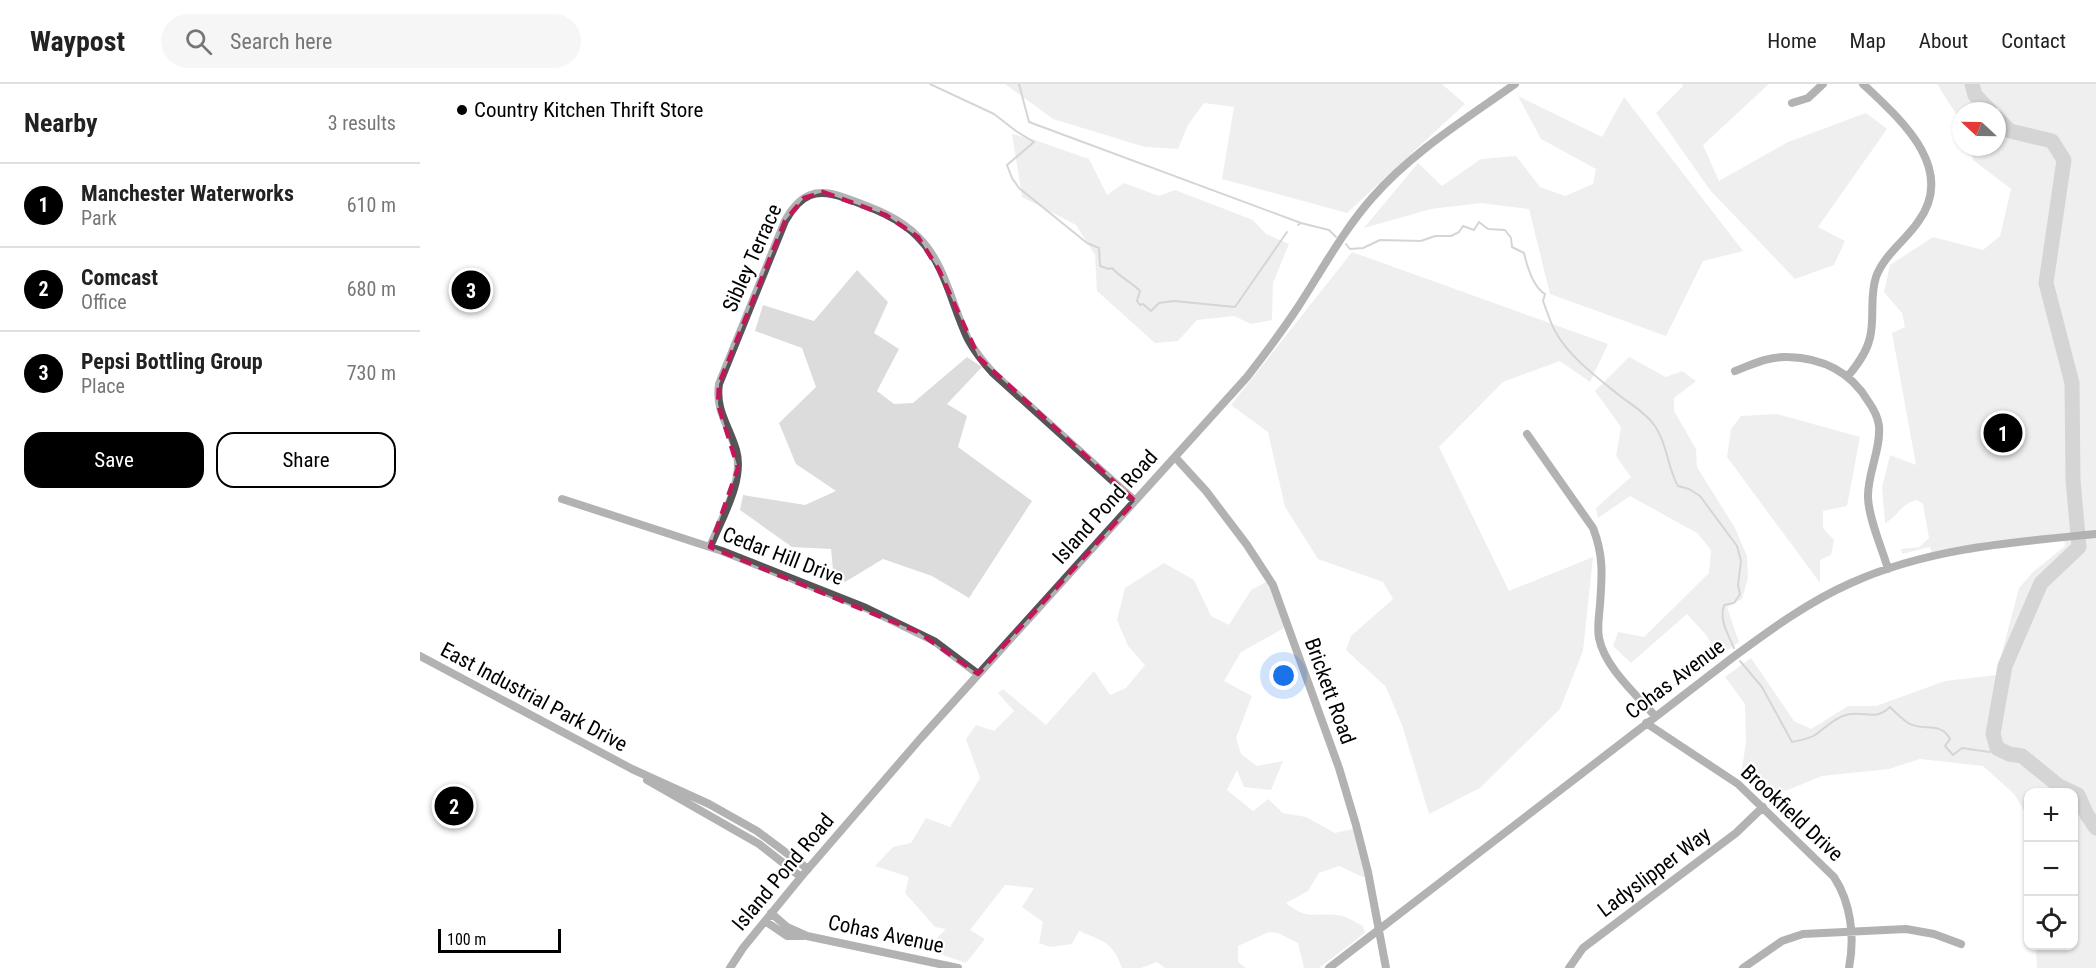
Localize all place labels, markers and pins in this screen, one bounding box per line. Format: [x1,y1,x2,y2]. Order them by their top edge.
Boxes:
place label: Country Kitchen Thrift Store [474,98,703,122]
marker: Country Kitchen Thrift Store [455,103,469,117]
pin: 3 [452,268,490,312]
pin: 1 [1984,410,2022,456]
pin: 2 [435,784,474,828]

